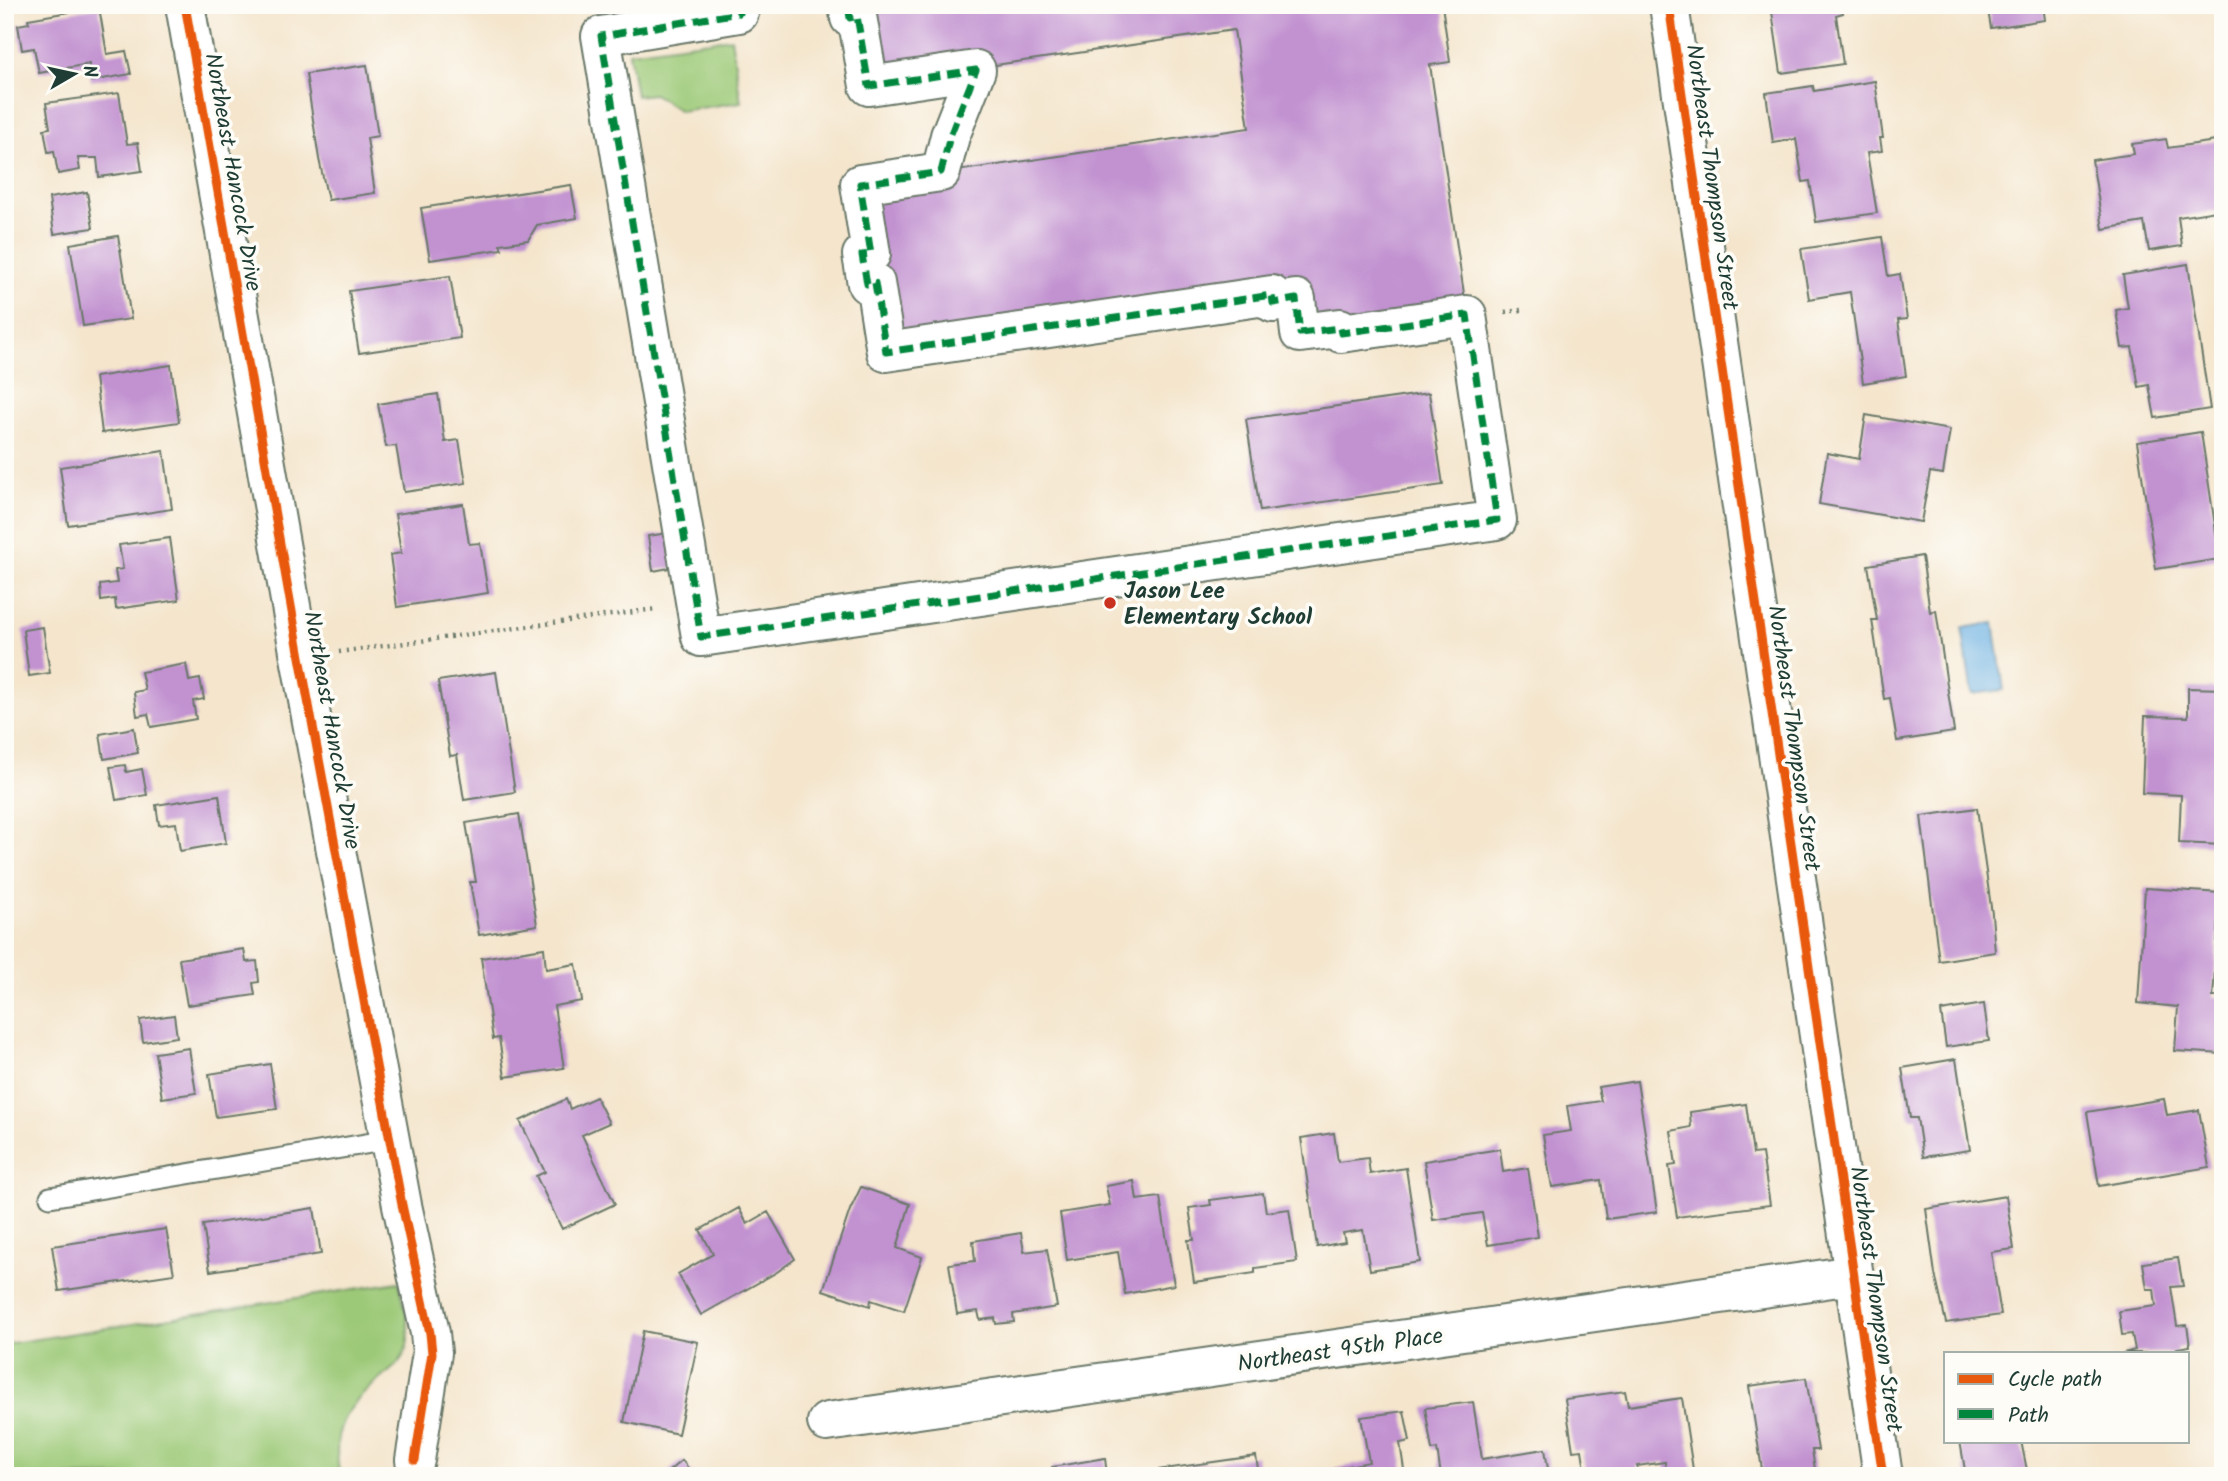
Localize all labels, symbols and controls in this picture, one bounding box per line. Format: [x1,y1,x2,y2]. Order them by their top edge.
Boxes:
north arrow [38,38,108,108]
street label: Northeast Thompson Street [1675,42,1748,314]
street label: Northeast Hancock Drive [193,50,271,294]
text: N [73,63,105,80]
place label: Jason Lee Elementary School [1124,574,1313,636]
marker: Jason Lee Elementary School [1102,595,1118,611]
street label: Northeast Thompson Street [1757,603,1830,875]
street label: Northeast Hancock Drive [292,608,370,852]
street label: Northeast Thompson Street [1839,1164,1912,1436]
street label: Northeast 95th Place [1235,1319,1445,1383]
legend [1944,1352,2190,1442]
text: Cycle path [2008,1364,2102,1397]
text: Path [2008,1400,2049,1433]

